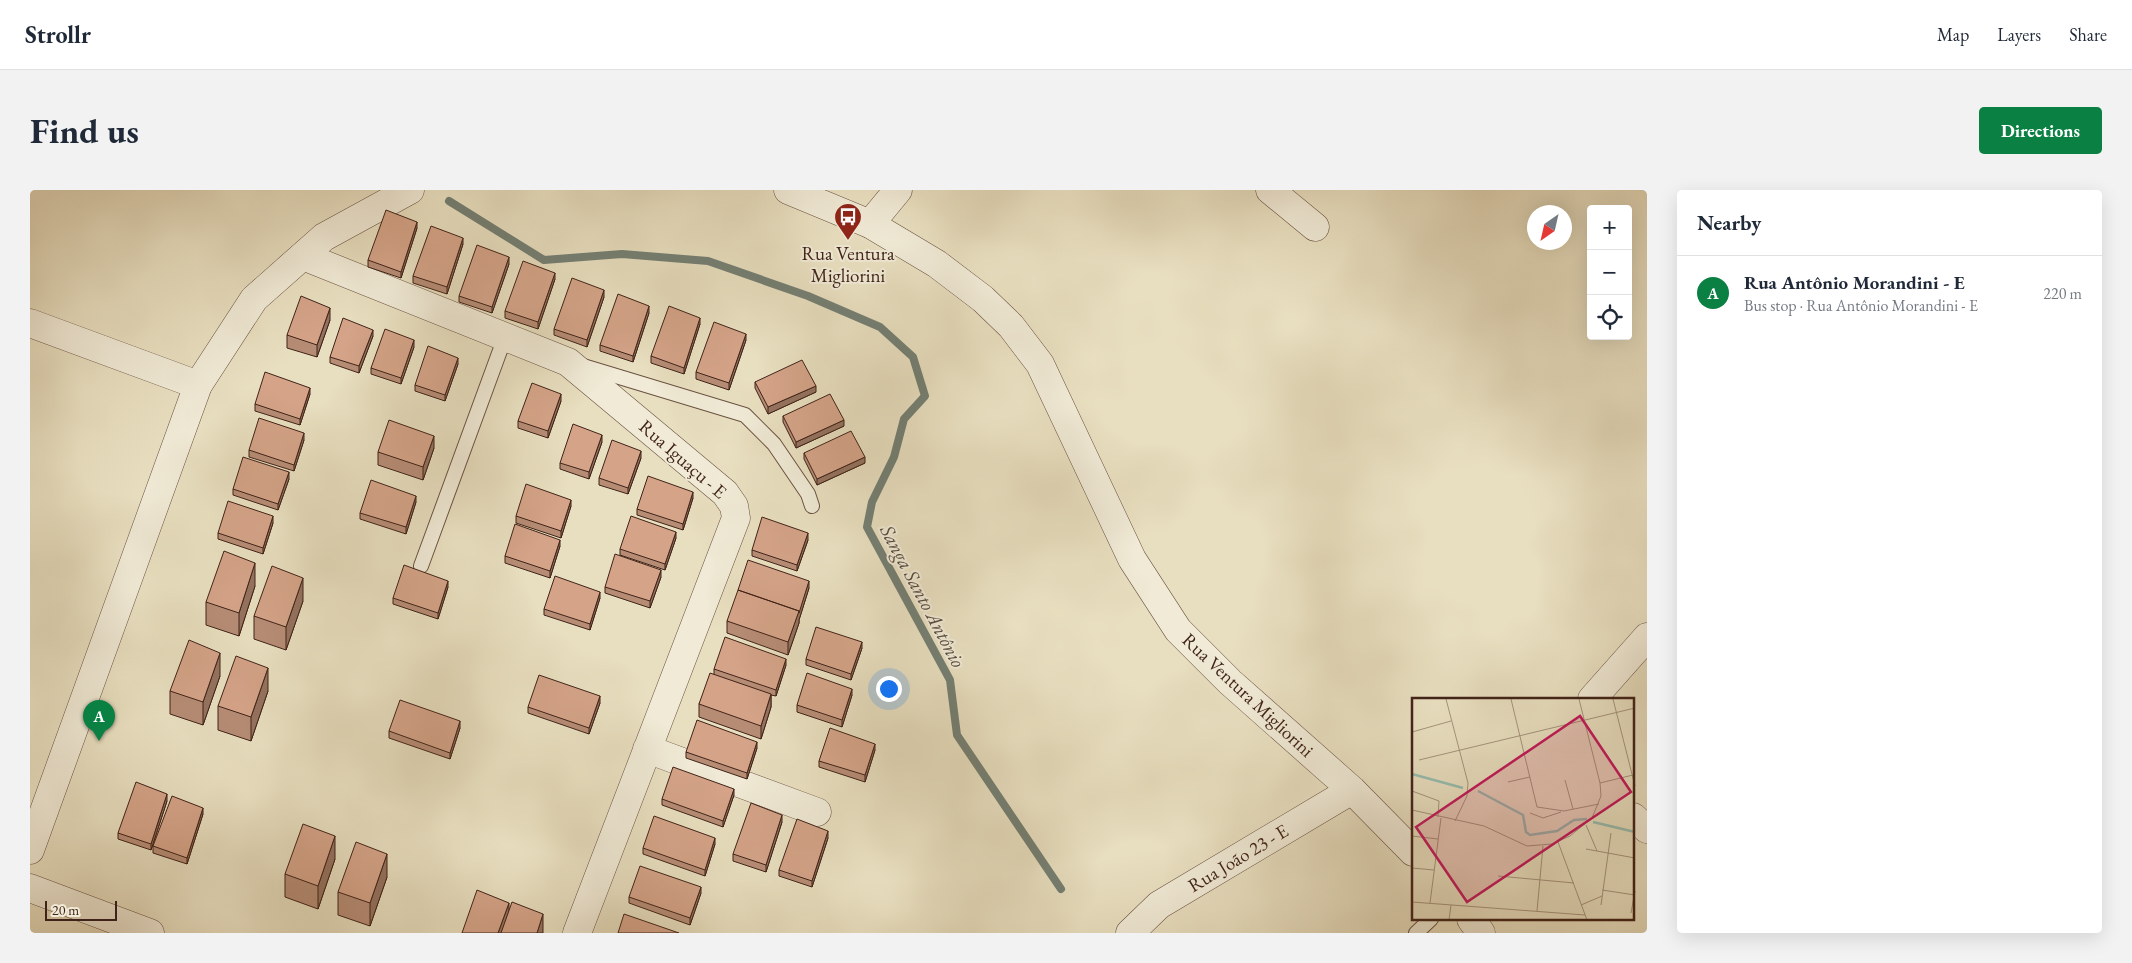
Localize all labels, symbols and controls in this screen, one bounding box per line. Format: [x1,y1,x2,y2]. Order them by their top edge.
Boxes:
text: Strollr [25,19,91,50]
text: Map [1937,23,1969,46]
text: Layers [1997,23,2041,46]
text: Share [2069,23,2107,46]
button: Directions [1979,107,2102,154]
text: Find us [30,108,139,153]
bus stop icon: Rua Ventura Migliorini [833,202,863,241]
north arrow [1527,205,1572,250]
map controls [1587,205,1632,340]
button: + [1587,205,1632,250]
text: Nearby [1697,209,1761,236]
place label: Rua Ventura Migliorini [801,241,895,288]
button: − [1587,250,1632,295]
text: Rua Antônio Morandini - E [1744,270,1965,295]
text: A [1707,283,1719,304]
text: 220 m [2043,283,2082,304]
button: locate [1587,295,1632,340]
text: Bus stop · Rua Antônio Morandini - E [1744,295,1978,316]
street label: Rua Iguaçu - E [634,414,732,504]
water label: Sanga Santo Antônio [874,519,972,672]
street label: Rua Ventura Migliorini [1177,627,1319,763]
your location [876,676,902,702]
inset map [1412,698,1634,920]
pin: A [83,700,115,741]
street label: Rua João 23 - E [1183,818,1293,898]
scale bar [45,898,118,921]
text: 20 m [52,901,79,919]

